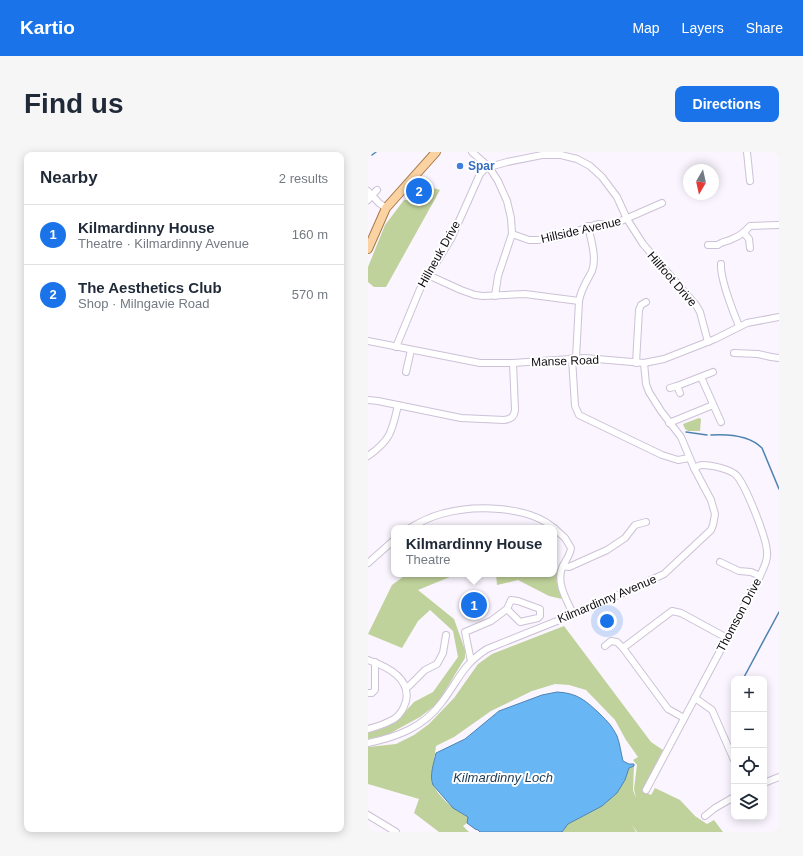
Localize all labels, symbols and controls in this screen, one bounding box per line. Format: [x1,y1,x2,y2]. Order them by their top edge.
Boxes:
text: Kartio [20,17,75,38]
text: Map [632,20,660,36]
text: Layers [682,20,724,36]
text: Share [746,20,783,36]
button: Directions [675,86,779,122]
text: Find us [24,88,124,119]
place label: Spar [468,159,495,173]
marker: Spar [455,161,465,171]
north arrow [683,164,719,200]
text: Nearby [40,168,98,187]
text: 2 results [279,171,328,186]
pin: 2 [406,176,432,206]
street label: Hillside Avenue [540,214,623,246]
street label: Hillneuk Drive [415,218,463,290]
text: Kilmardinny House [78,219,215,236]
text: 1 [49,227,57,242]
text: 160 m [292,227,328,242]
text: Theatre · Kilmardinny Avenue [78,236,249,251]
street label: Hillfoot Drive [644,249,700,310]
text: The Aesthetics Club [78,279,222,296]
text: 2 [49,287,57,302]
text: 570 m [292,287,328,302]
text: Shop · Milngavie Road [78,296,210,311]
street label: Manse Road [531,353,599,369]
popup [391,525,557,577]
text: Kilmardinny House [406,535,542,552]
text: Theatre [406,552,450,567]
street label: Kilmardinny Avenue [556,572,659,626]
street label: Thomson Drive [714,576,764,654]
pin: 1 [461,590,487,620]
your location [597,611,617,631]
map controls [731,676,767,820]
button: + [731,676,767,712]
button: − [731,712,767,748]
button: locate [731,748,767,784]
water label: Kilmardinny Loch [453,770,553,785]
button: layers [731,784,767,820]

